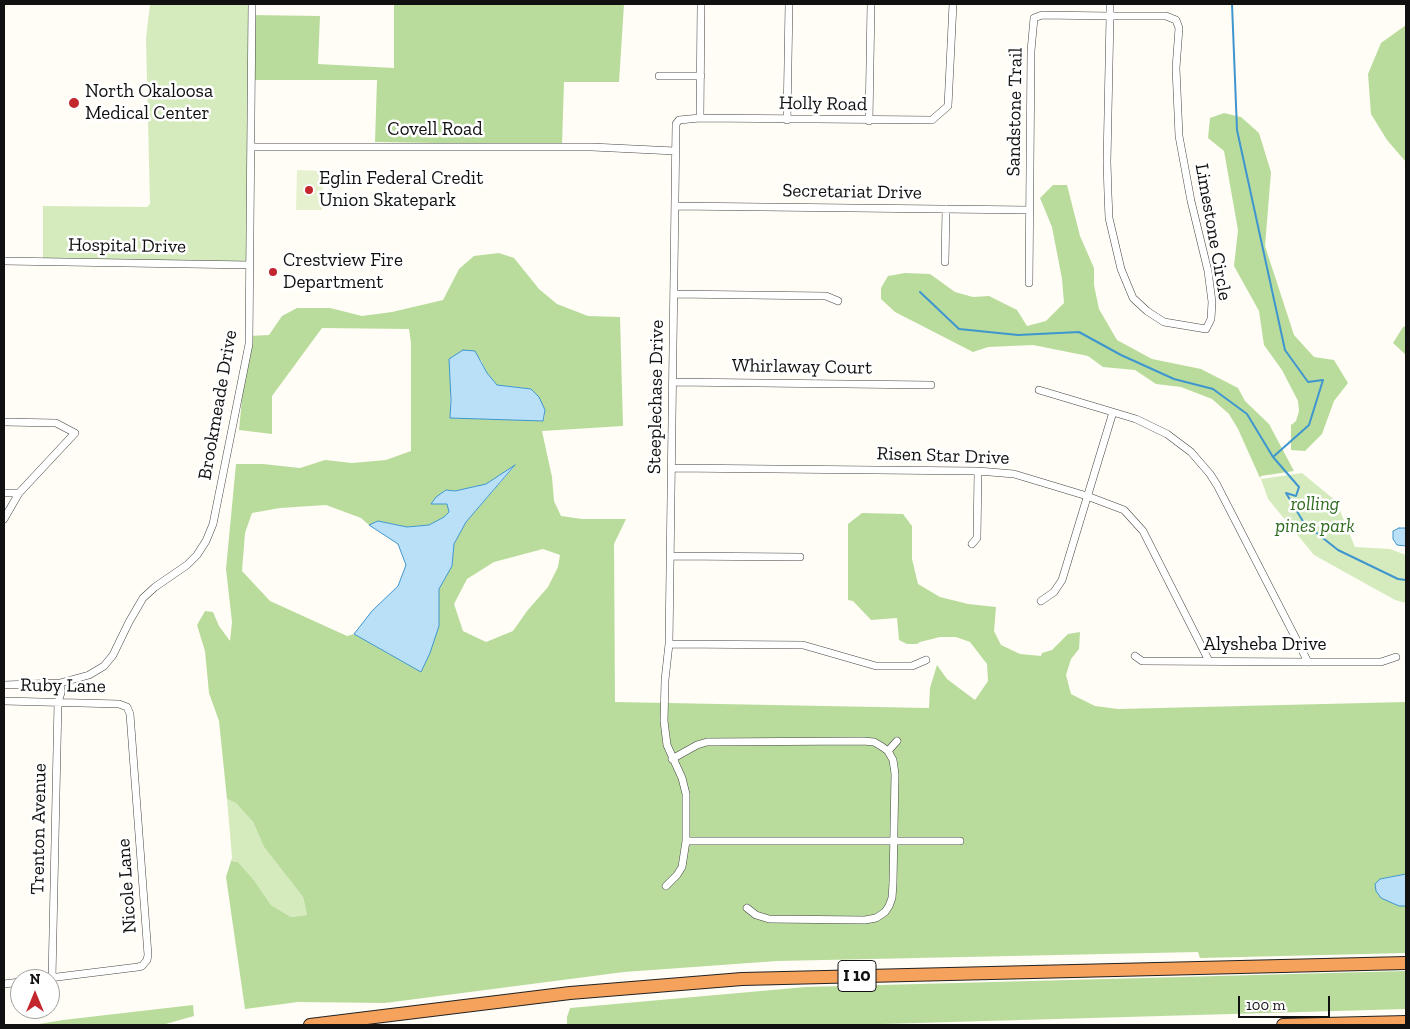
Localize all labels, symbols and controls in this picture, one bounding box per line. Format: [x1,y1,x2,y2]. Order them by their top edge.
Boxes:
street label: Sandstone Trail [1002,47,1028,177]
place label: North Okaloosa Medical Center [85,81,213,125]
street label: Holly Road [779,92,867,116]
marker: North Okaloosa Medical Center [67,96,81,110]
street label: Covell Road [387,119,483,141]
street label: Limestone Circle [1190,162,1236,302]
place label: Eglin Federal Credit Union Skatepark [319,168,483,212]
street label: Secretariat Drive [782,179,922,205]
marker: Eglin Federal Credit Union Skatepark [303,184,315,196]
street label: Hospital Drive [68,234,186,258]
place label: Crestview Fire Department [283,250,403,294]
marker: Crestview Fire Department [267,266,279,278]
street label: Steeplechase Drive [643,320,669,474]
street label: Brookmeade Drive [194,328,242,482]
street label: Whirlaway Court [732,354,872,380]
street label: Risen Star Drive [876,442,1010,470]
park label: rolling pines park [1275,494,1355,538]
street label: Alysheba Drive [1204,634,1326,656]
street label: Ruby Lane [20,674,106,698]
street label: Trenton Avenue [26,763,52,895]
street label: Nicole Lane [112,838,142,934]
road number: I 10 [838,960,876,991]
north arrow [10,969,60,1019]
text: N [30,971,40,988]
scale bar [1240,986,1332,1018]
text: 100 m [1246,996,1285,1014]

